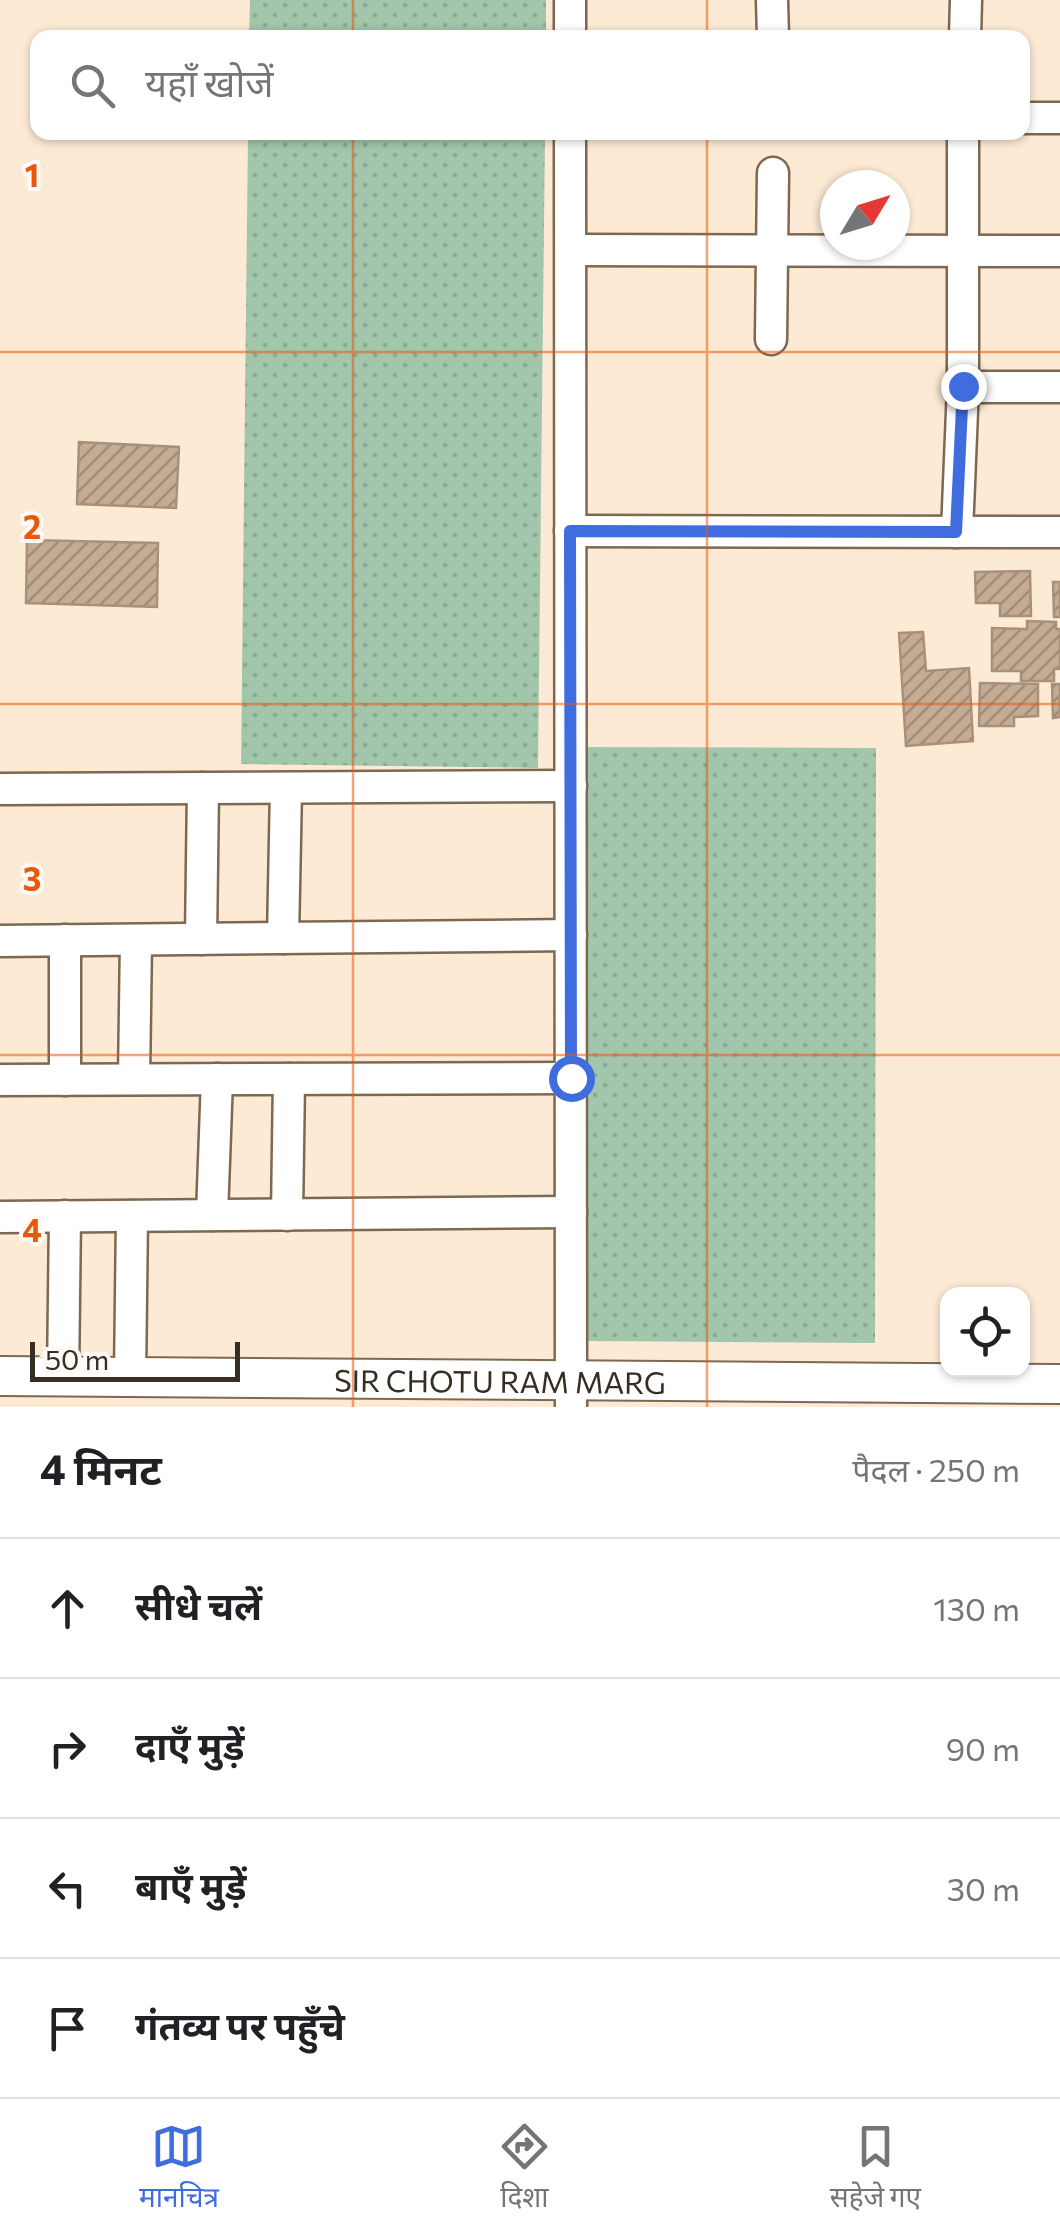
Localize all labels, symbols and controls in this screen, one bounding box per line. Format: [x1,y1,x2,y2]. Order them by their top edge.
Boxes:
search box [30,30,1030,140]
icon: search [65,58,120,113]
text: यहाँ खोजें [145,58,273,105]
text: 1 [25,154,39,194]
north arrow [820,170,910,260]
route end [941,364,987,410]
text: 2 [23,506,41,546]
text: 3 [23,858,41,898]
route start [549,1056,595,1102]
text: 4 [22,1209,42,1249]
map controls [940,1287,1030,1377]
button: locate [940,1287,1030,1377]
scale bar [30,1337,240,1382]
text: 50 m [45,1342,109,1376]
street label: SIR CHOTU RAM MARG [334,1360,666,1400]
text: 4 मिनट [40,1442,162,1494]
text: पैदल · 250 m [852,1449,1020,1489]
icon: ahead [40,1581,95,1636]
text: सीधे चलें [135,1581,262,1628]
text: 130 m [933,1588,1020,1628]
icon: right [40,1721,95,1776]
text: दाएँ मुड़ें [135,1721,244,1768]
text: 90 m [946,1728,1020,1768]
icon: left [40,1861,95,1916]
text: बाएँ मुड़ें [135,1861,246,1908]
text: 30 m [947,1868,1020,1908]
icon: arrive [40,2001,95,2056]
text: गंतव्य पर पहुँचे [135,2001,345,2048]
tab: मानचित्र [139,2119,219,2218]
tab: दिशा [497,2119,552,2218]
tab: सहेजे गए [830,2119,921,2218]

